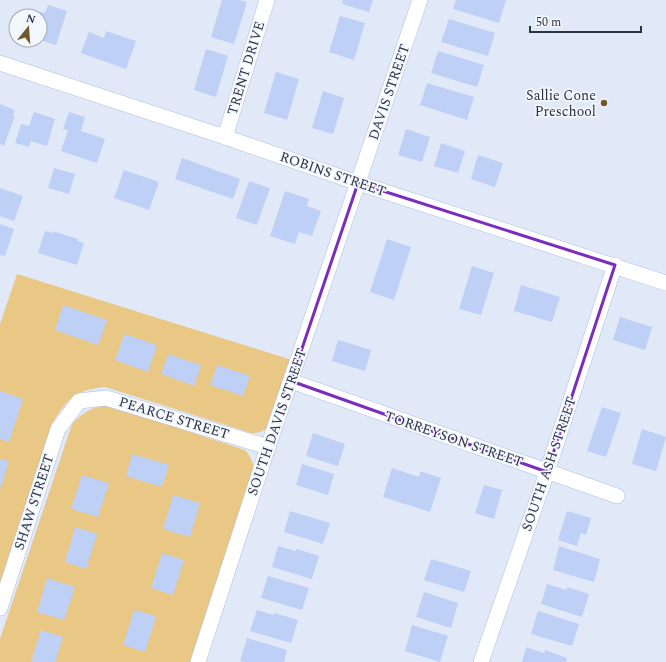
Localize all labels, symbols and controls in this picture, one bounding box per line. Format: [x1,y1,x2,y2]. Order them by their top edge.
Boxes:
north arrow [8,8,48,48]
scale bar [530,8,641,34]
text: N [24,9,38,28]
text: 50 m [536,13,561,32]
street label: TRENT DRIVE [222,19,270,117]
street label: DAVIS STREET [363,41,415,143]
place label: Sallie Cone Preschool [526,85,596,122]
marker: Sallie Cone Preschool [599,98,609,108]
street label: ROBINS STREET [277,146,389,202]
street label: SOUTH DAVIS STREET [242,346,312,498]
street label: PEARCE STREET [116,391,232,445]
street label: SOUTH ASH STREET [516,394,582,534]
street label: TORREYSON STREET [382,405,526,473]
street label: SHAW STREET [9,451,59,553]

